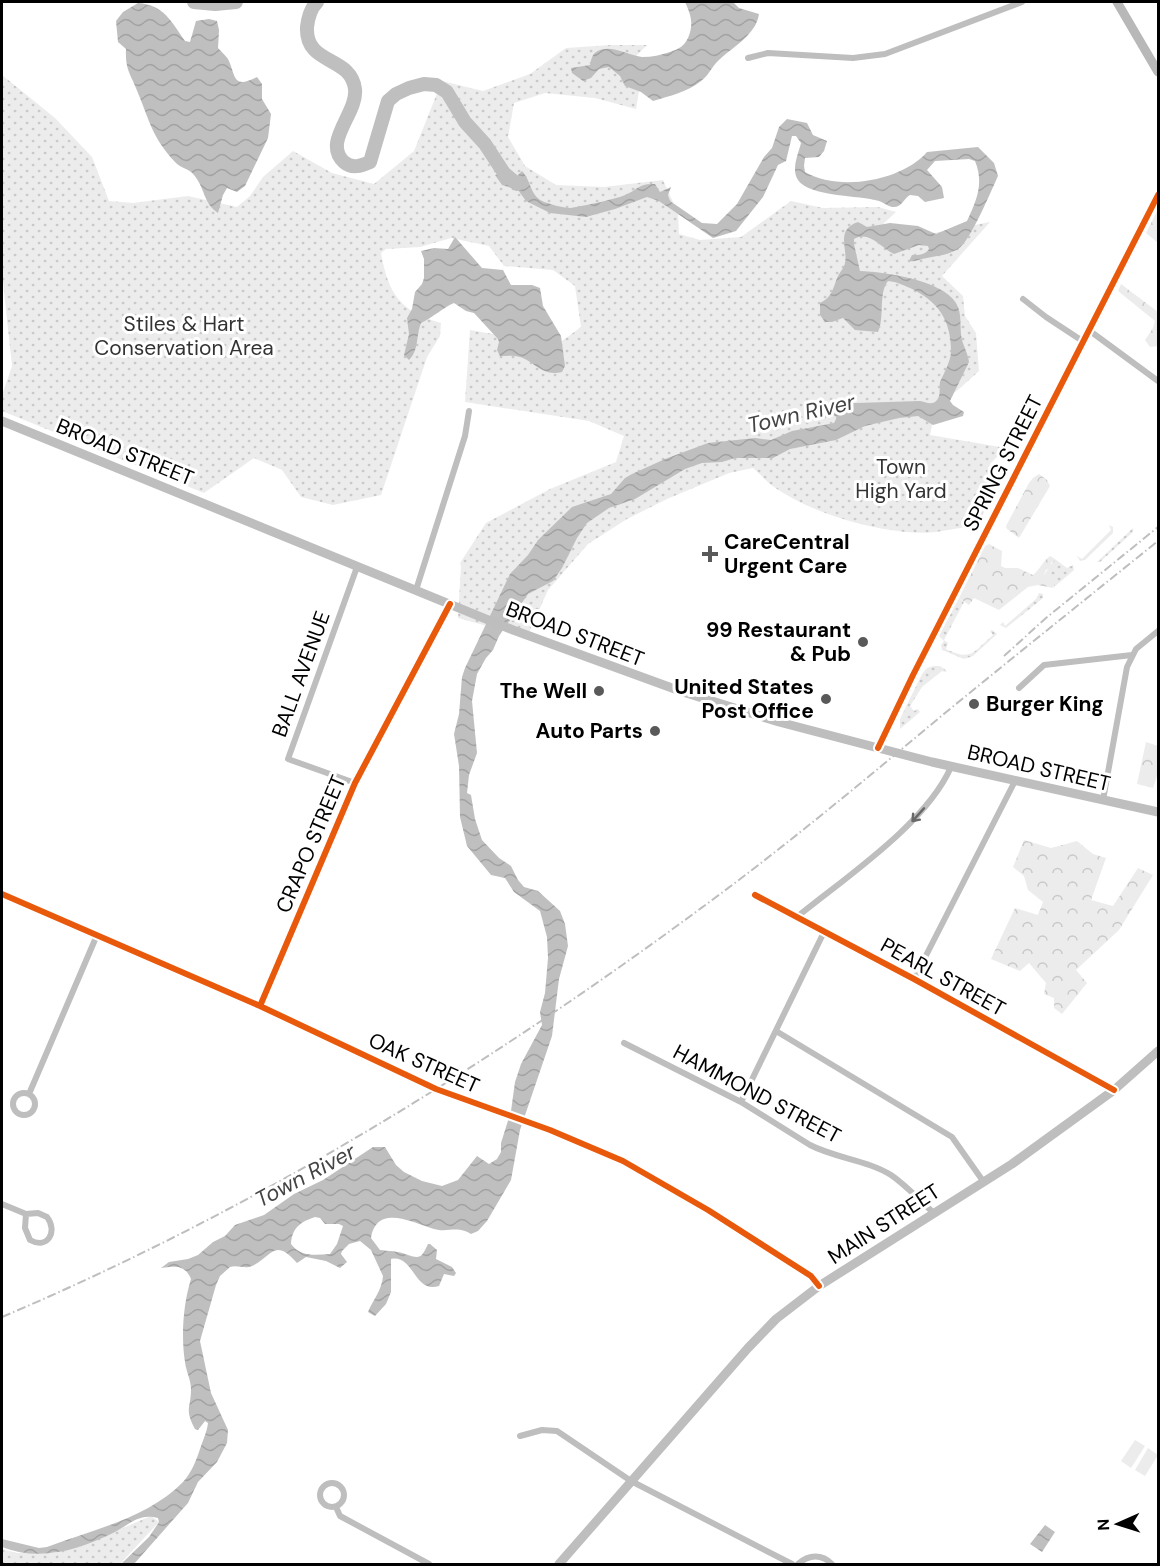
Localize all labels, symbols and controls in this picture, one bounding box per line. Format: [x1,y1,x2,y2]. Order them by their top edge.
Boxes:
park label: Stiles & Hart Conservation Area [94,310,274,362]
water label: Town River [744,387,859,440]
street label: SPRING STREET [957,390,1049,536]
street label: BROAD STREET [52,412,198,492]
park label: Town High Yard [855,453,947,505]
place label: CareCentral Urgent Care [724,528,850,580]
marker: CareCentral Urgent Care [701,545,719,563]
street label: BROAD STREET [502,595,648,673]
street label: BALL AVENUE [265,607,337,741]
place label: 99 Restaurant & Pub [706,616,851,668]
marker: 99 Restaurant & Pub [856,635,870,649]
place label: United States Post Office [674,673,814,725]
place label: The Well [500,677,587,705]
marker: The Well [592,684,606,698]
place label: Burger King [986,690,1104,718]
marker: United States Post Office [819,692,833,706]
marker: Burger King [967,697,981,711]
place label: Auto Parts [535,717,643,745]
marker: Auto Parts [648,724,662,738]
street label: BROAD STREET [965,738,1113,798]
street label: CRAPO STREET [269,771,353,917]
one-way arrow [911,807,925,822]
street label: PEARL STREET [876,931,1011,1023]
street label: OAK STREET [364,1026,484,1100]
street label: HAMMOND STREET [668,1038,846,1150]
water label: Town River [250,1137,361,1214]
street label: MAIN STREET [823,1177,946,1271]
north arrow [1088,1494,1148,1554]
text: N [1093,1518,1114,1531]

